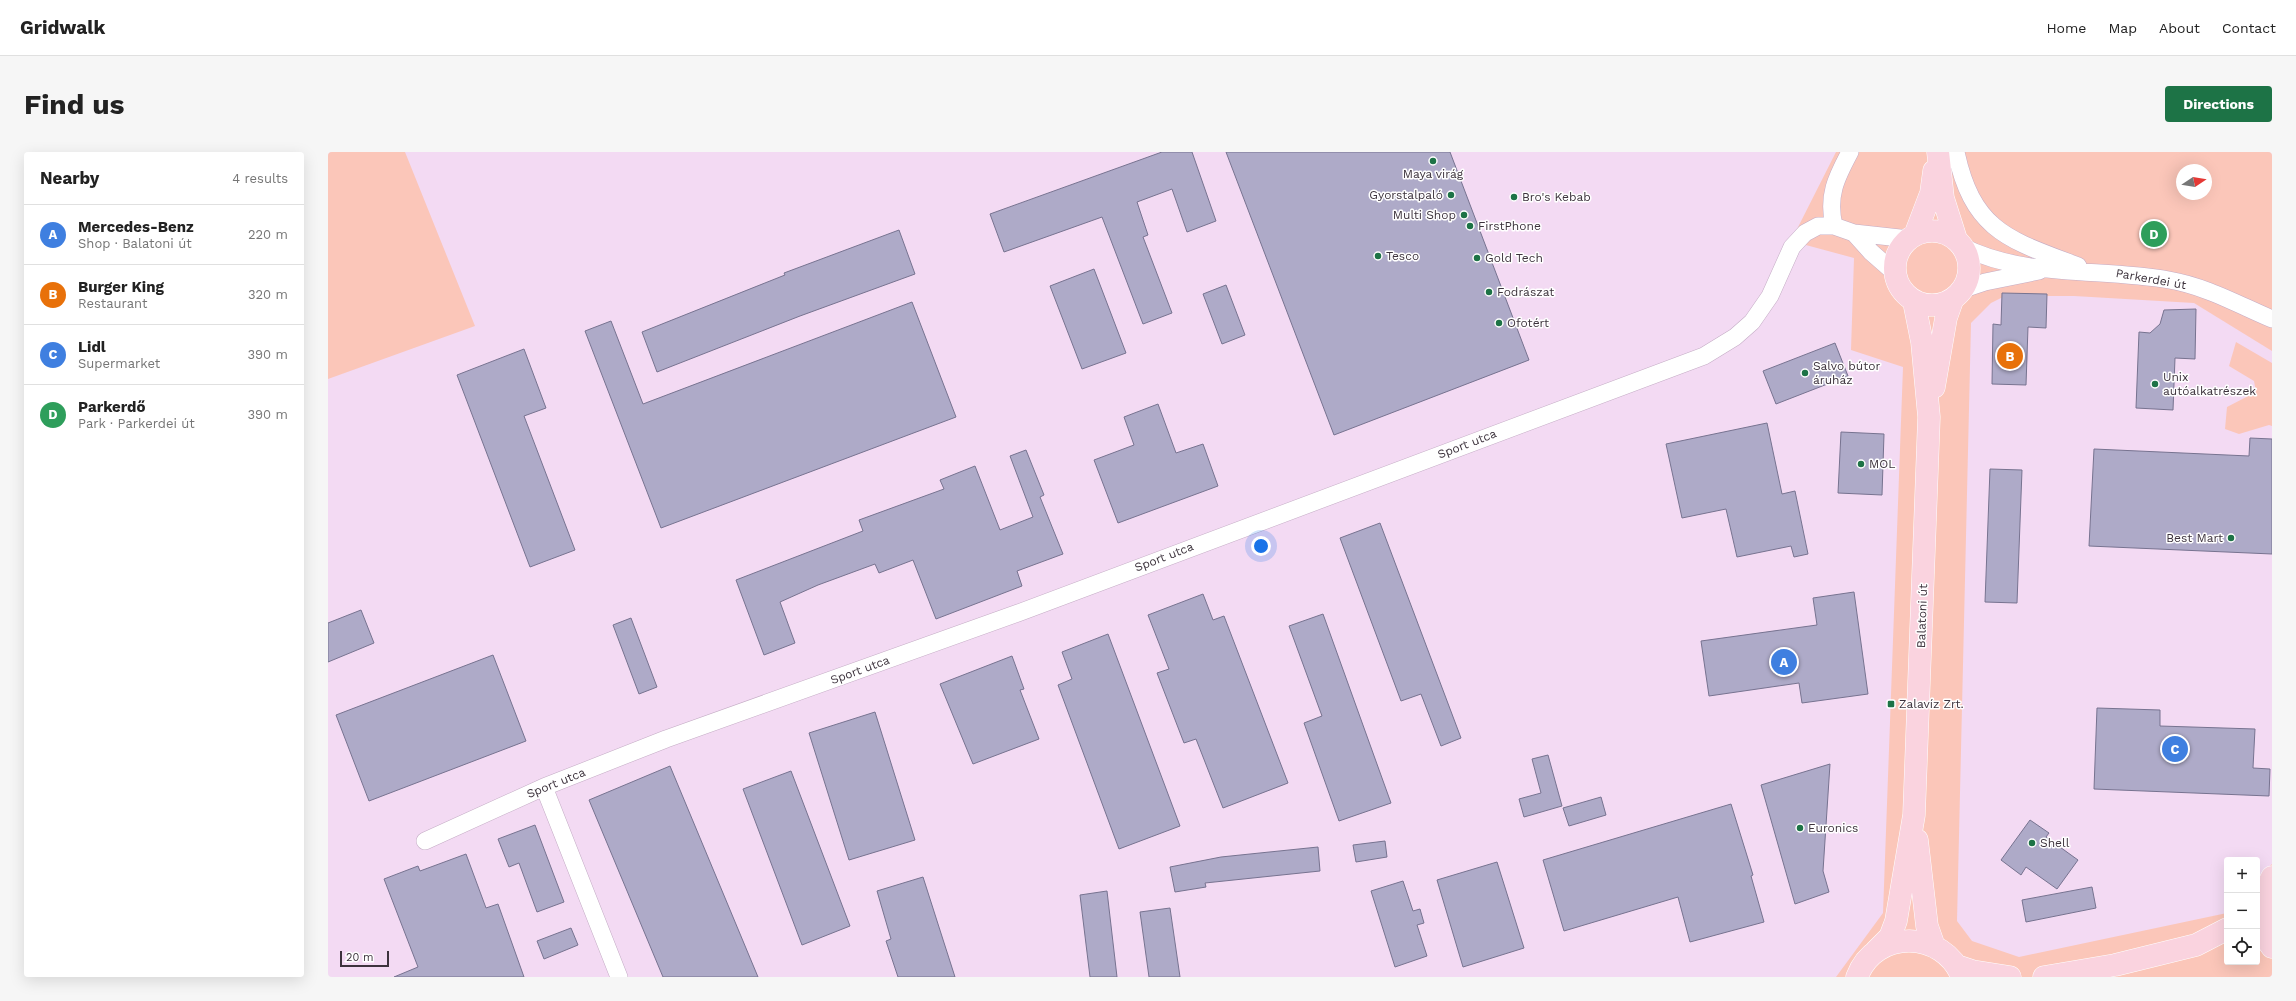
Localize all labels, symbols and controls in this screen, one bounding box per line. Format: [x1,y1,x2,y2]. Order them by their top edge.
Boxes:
text: Gridwalk [20,16,105,39]
text: Home [2046,20,2086,36]
text: Map [2108,20,2137,36]
text: About [2159,20,2200,36]
text: Contact [2222,20,2276,36]
button: Directions [2165,86,2272,122]
text: Find us [24,88,124,121]
marker: Maya virág [1428,156,1438,166]
north arrow [2176,164,2212,200]
place label: Maya virág [1403,167,1464,181]
text: Nearby [40,168,99,188]
text: 4 results [232,171,288,186]
place label: Gyorstalpaló [1369,188,1443,202]
marker: Gyorstalpaló [1446,190,1456,200]
place label: Bro's Kebab [1522,190,1591,204]
marker: Bro's Kebab [1509,192,1519,202]
place label: Multi Shop [1393,208,1456,222]
marker: Multi Shop [1459,210,1469,220]
text: Mercedes-Benz [78,218,194,236]
place label: FirstPhone [1478,219,1541,233]
pin: D [2141,219,2167,249]
marker: FirstPhone [1465,221,1475,231]
text: A [49,227,57,242]
text: 220 m [248,227,288,242]
text: Shop · Balatoni út [78,236,192,251]
place label: Tesco [1386,249,1419,263]
marker: Tesco [1373,251,1383,261]
place label: Gold Tech [1485,251,1543,265]
marker: Gold Tech [1472,253,1482,263]
street label: Parkerdei út [2115,266,2187,292]
text: Burger King [78,278,164,296]
place label: Fodrászat [1497,285,1554,299]
text: B [49,287,57,302]
text: 320 m [248,287,288,302]
marker: Fodrászat [1484,287,1494,297]
text: Restaurant [78,296,148,311]
place label: Ofotért [1507,316,1549,330]
marker: Ofotért [1494,318,1504,328]
text: Lidl [78,338,106,356]
pin: B [1997,341,2023,371]
text: C [49,347,57,362]
text: 390 m [247,347,288,362]
text: Supermarket [78,356,160,371]
place label: Salvo bútor áruház [1813,359,1880,387]
marker: Salvo bútor áruház [1800,368,1810,378]
place label: Unix autóalkatrészek [2163,370,2256,398]
marker: Unix autóalkatrészek [2150,379,2160,389]
text: Parkerdő [78,398,146,416]
text: D [48,407,58,422]
text: 390 m [247,407,288,422]
text: Park · Parkerdei út [78,416,195,431]
street label: Sport utca [1436,426,1499,462]
place label: MOL [1869,457,1895,471]
marker: MOL [1856,459,1866,469]
place label: Best Mart [2166,531,2223,545]
marker: Best Mart [2226,533,2236,543]
your location [1251,536,1271,556]
street label: Sport utca [1133,539,1196,575]
street label: Balatoni út [1914,584,1930,648]
pin: A [1771,647,1797,677]
street label: Sport utca [828,653,892,687]
place label: Zalavíz Zrt. [1899,697,1964,711]
marker: Zalavíz Zrt. [1886,699,1896,709]
pin: C [2162,734,2188,764]
street label: Sport utca [525,765,588,801]
place label: Euronics [1808,821,1858,835]
marker: Euronics [1795,823,1805,833]
place label: Shell [2040,836,2070,850]
marker: Shell [2027,838,2037,848]
map controls [2224,857,2260,965]
button: + [2224,857,2260,893]
button: − [2224,893,2260,929]
button: locate [2224,929,2260,965]
scale bar [340,949,389,968]
text: 20 m [346,951,374,964]

